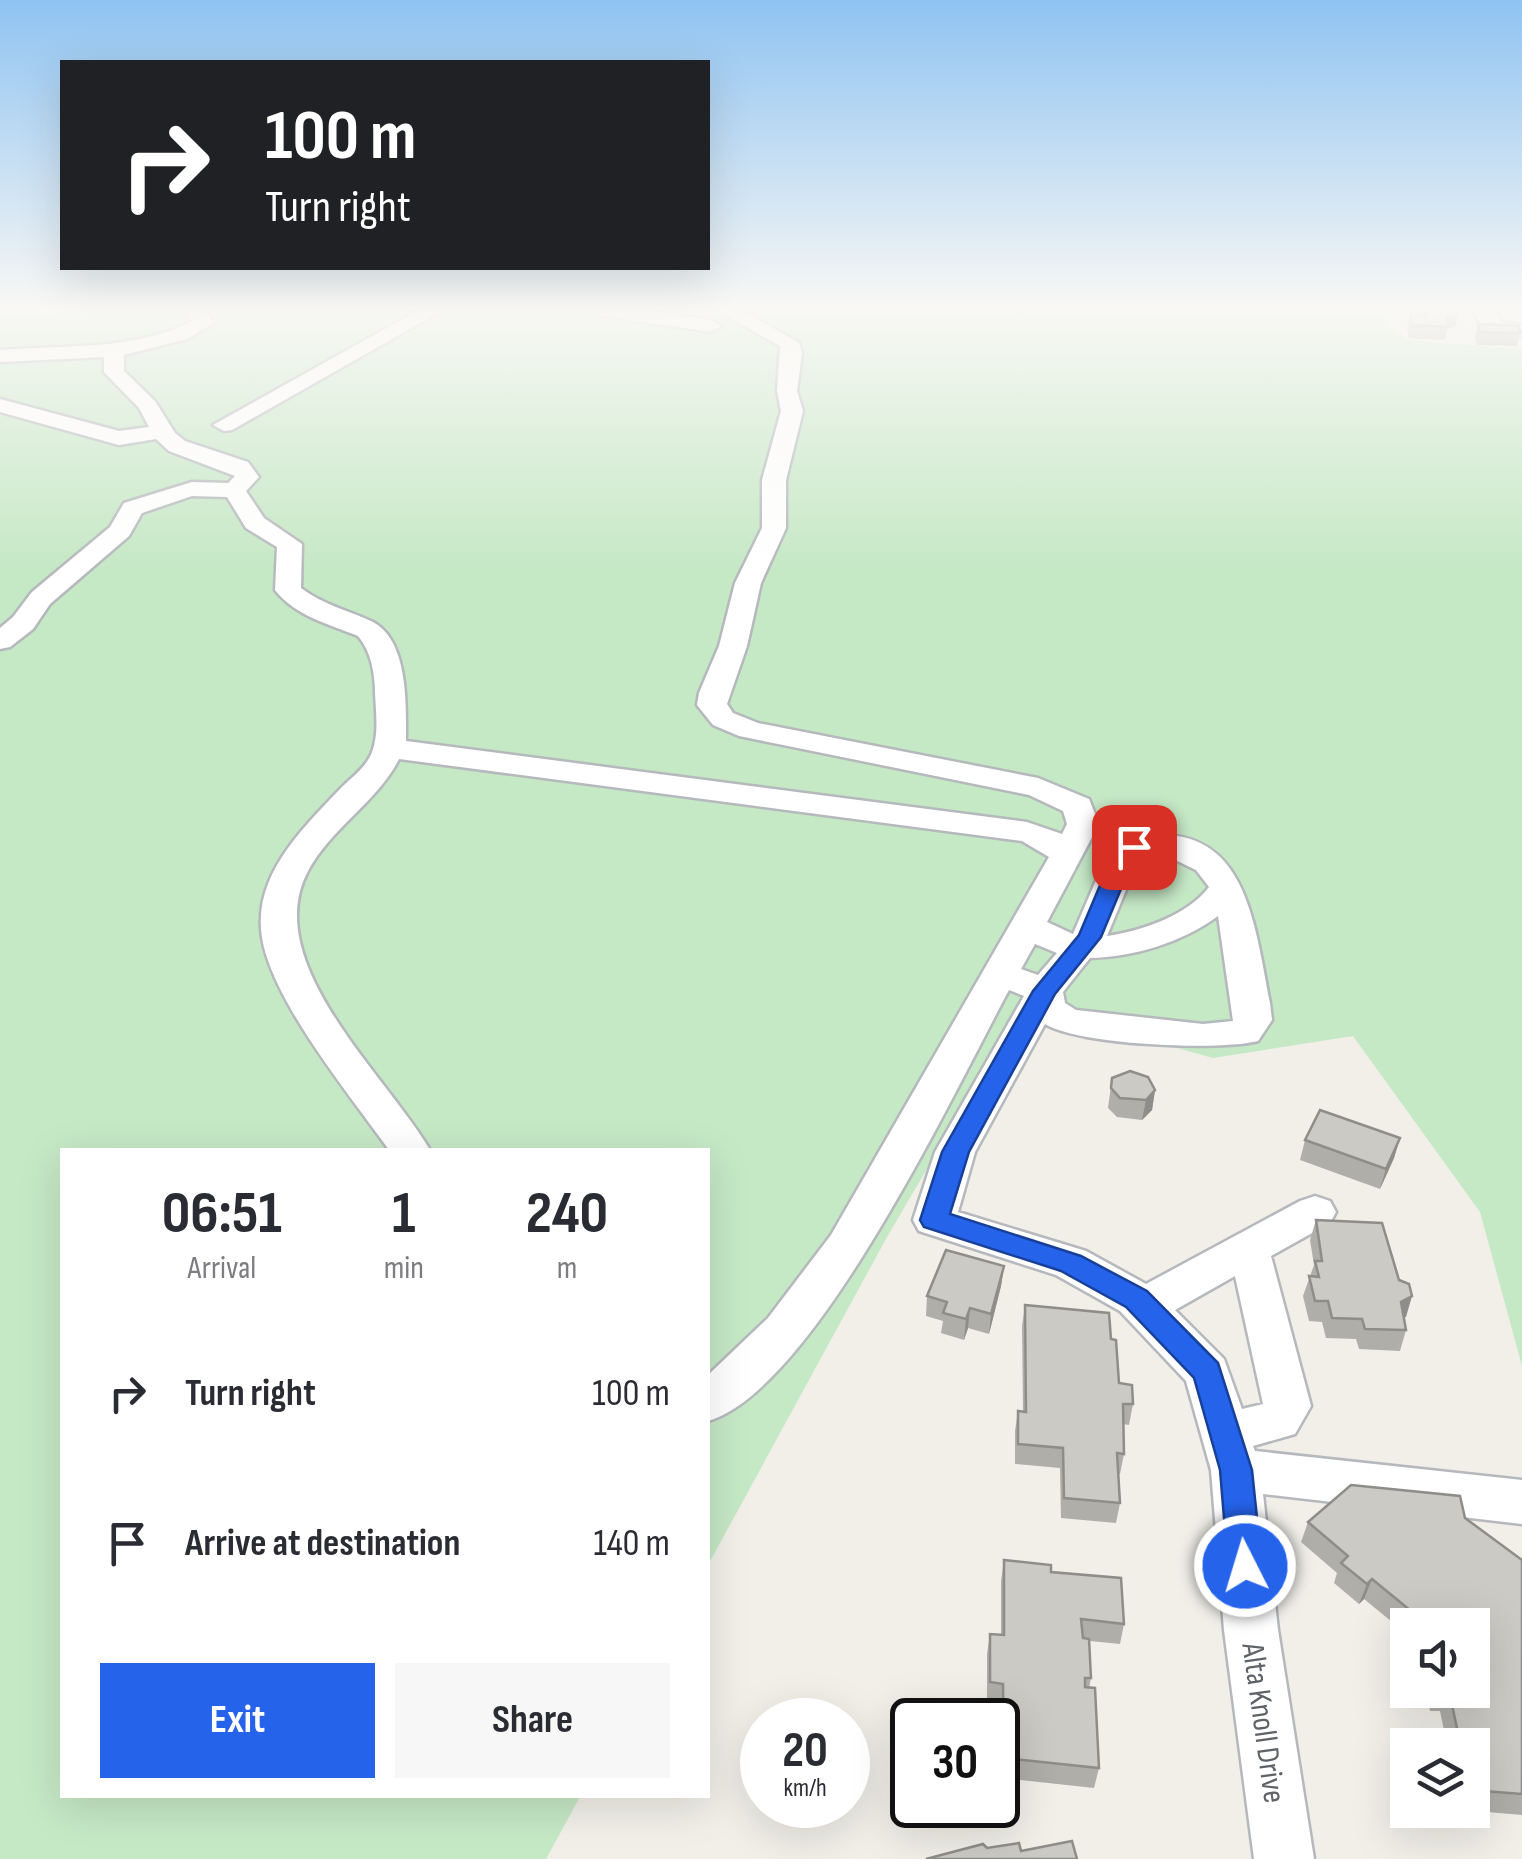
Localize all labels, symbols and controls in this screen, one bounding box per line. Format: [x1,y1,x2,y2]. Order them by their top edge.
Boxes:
text: 100 m [265,95,416,179]
icon: right [100,100,230,230]
text: Turn right [265,180,411,235]
pin [1092,805,1177,890]
icon: arrive [1107,820,1162,875]
text: 06:51 [162,1178,282,1250]
text: 1 [392,1178,416,1250]
text: 240 [526,1178,608,1250]
text: Arrival [187,1249,256,1288]
text: min [384,1249,424,1288]
text: m [557,1249,577,1288]
icon: right [100,1366,155,1421]
text: Turn right [185,1371,316,1416]
text: 100 m [592,1371,670,1416]
position arrow [1193,1514,1297,1618]
icon: arrive [100,1516,155,1571]
text: Arrive at destination [185,1521,460,1566]
text: 140 m [593,1521,670,1566]
map controls [1390,1608,1490,1828]
button: sound [1390,1608,1490,1708]
street label: Alta Knoll Drive [1232,1639,1294,1806]
button: Exit [100,1663,375,1778]
button: Share [395,1663,670,1778]
speed limit sign: 30 [890,1698,1020,1828]
text: 20 [782,1721,828,1781]
button: layers [1390,1728,1490,1828]
text: km/h [783,1773,827,1804]

